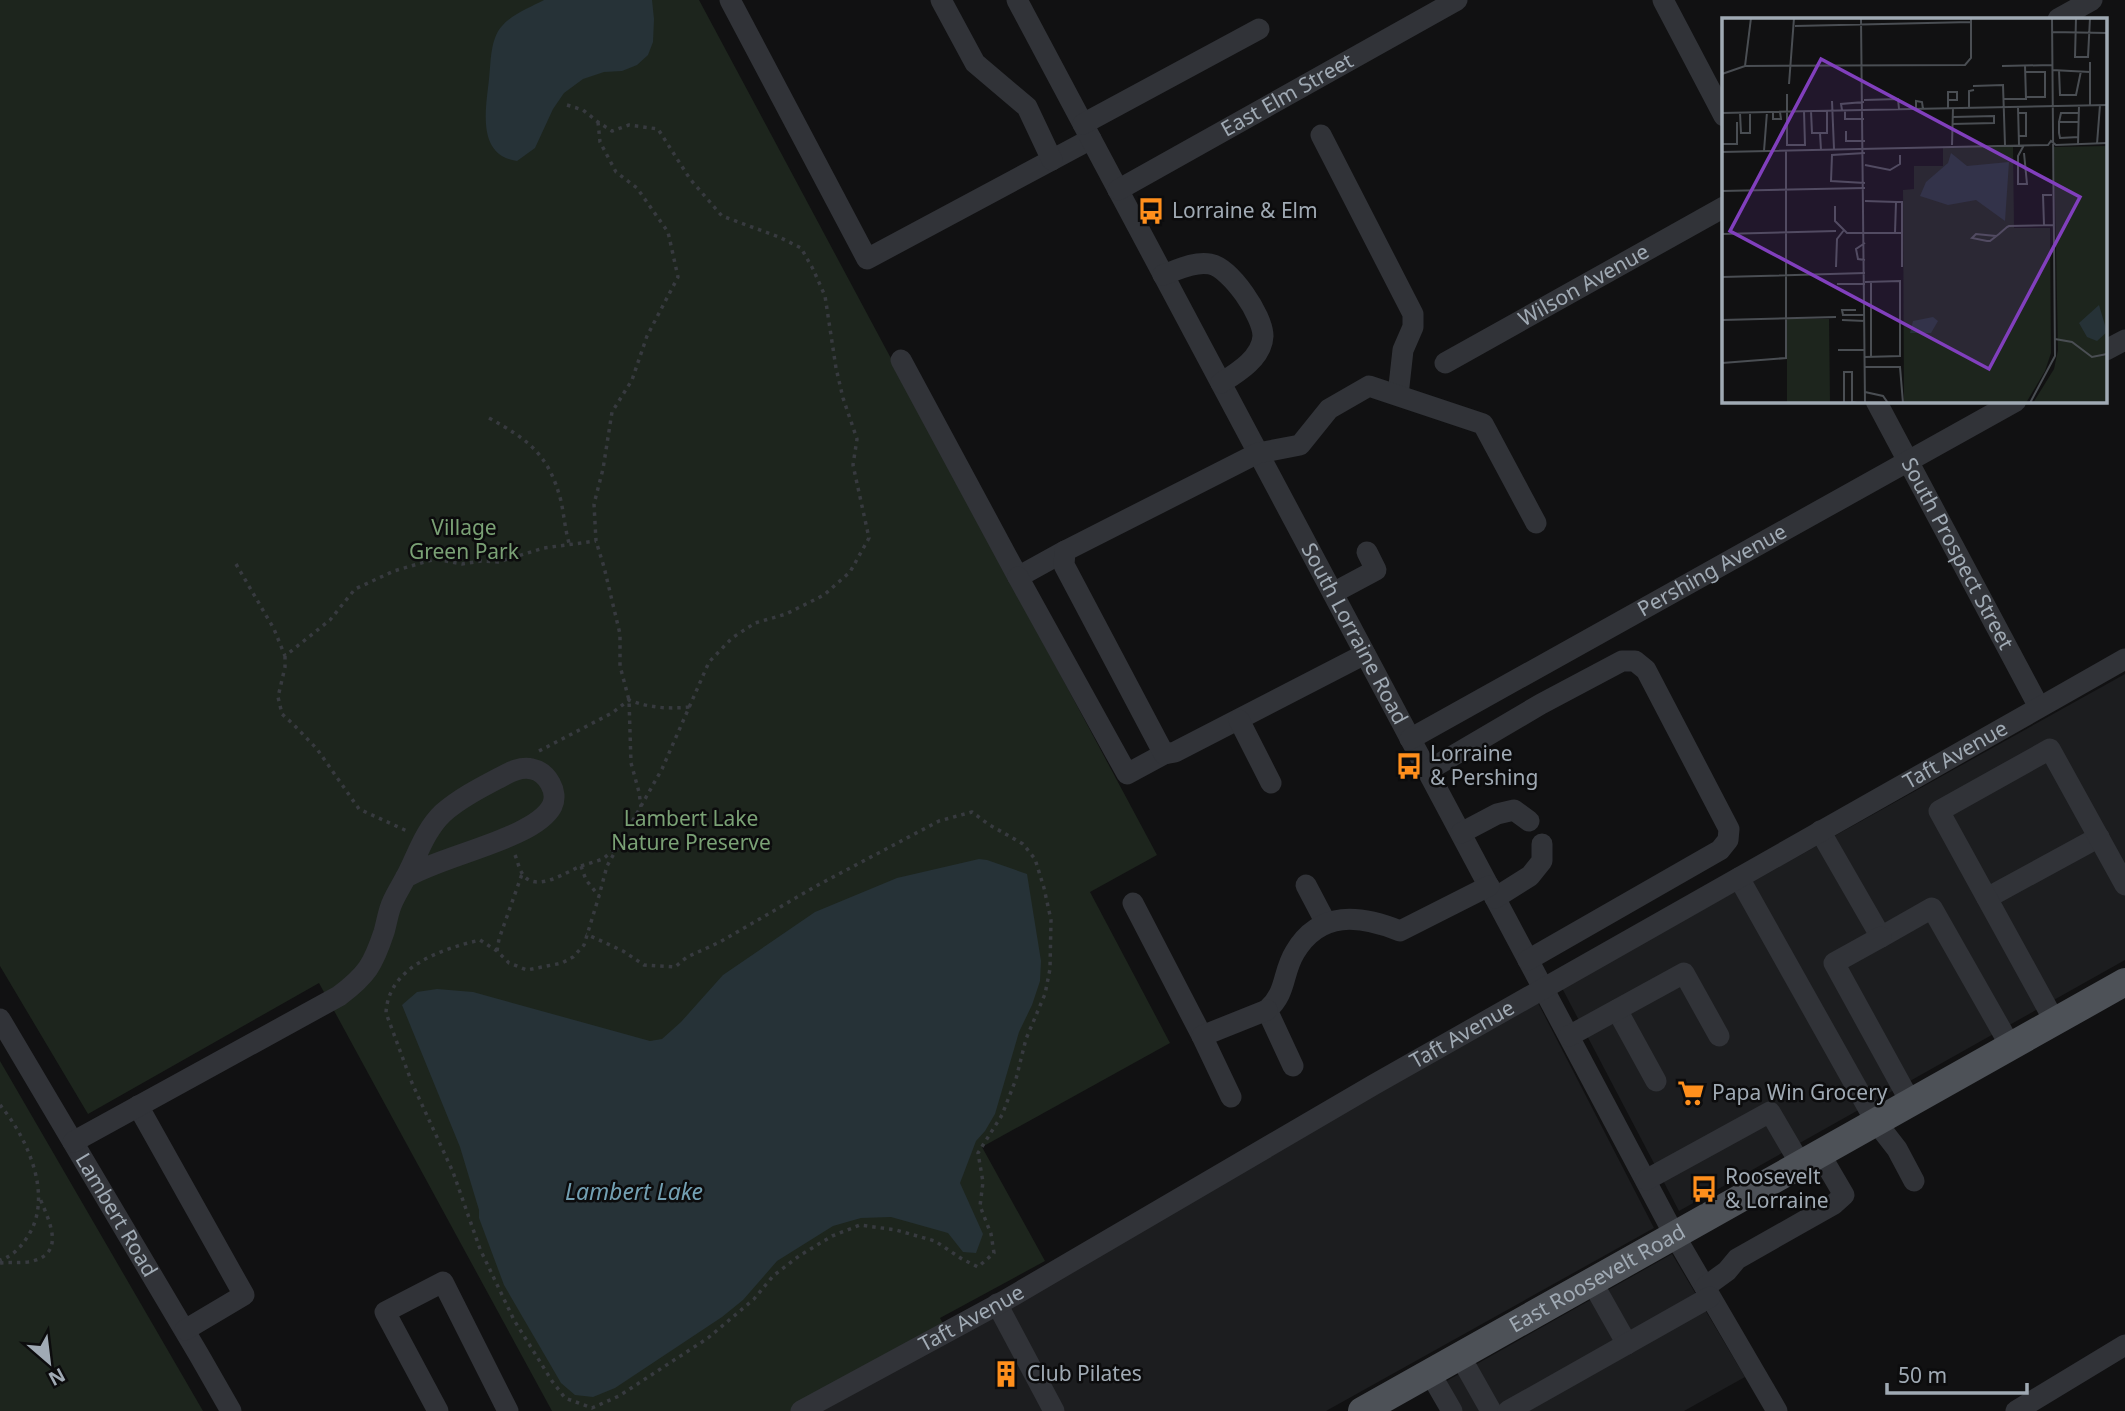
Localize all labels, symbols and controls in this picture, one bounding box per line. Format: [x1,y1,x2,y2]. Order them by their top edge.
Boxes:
inset map [1722,18,2108,402]
street label: East Elm Street [1216,46,1358,143]
bus stop icon: Lorraine & Elm [1136,196,1166,226]
place label: Lorraine & Elm [1172,196,1318,224]
street label: Wilson Avenue [1513,237,1654,332]
street label: South Prospect Street [1896,452,2021,654]
park label: Village Green Park [409,513,520,565]
street label: Pershing Avenue [1632,517,1791,622]
street label: South Lorraine Road [1295,538,1415,729]
street label: Taft Avenue [1898,713,2012,795]
place label: Lorraine & Pershing [1430,739,1538,791]
bus stop icon: Lorraine & Pershing [1394,751,1424,781]
park label: Lambert Lake Nature Preserve [611,804,771,856]
street label: Taft Avenue [1404,993,1519,1074]
supermarket icon: Papa Win Grocery [1676,1078,1706,1108]
place label: Papa Win Grocery [1712,1078,1888,1106]
street label: Lambert Road [69,1148,165,1282]
place label: Roosevelt & Lorraine [1725,1162,1829,1214]
bus stop icon: Roosevelt & Lorraine [1689,1174,1719,1204]
water label: Lambert Lake [565,1175,703,1207]
street label: East Roosevelt Road [1504,1217,1690,1339]
street label: Taft Avenue [913,1277,1029,1358]
north arrow [14,1327,84,1397]
scale bar [1887,1352,2027,1396]
building icon: Club Pilates [991,1359,1021,1389]
place label: Club Pilates [1027,1359,1142,1387]
text: 50 m [1898,1361,1947,1389]
text: N [44,1362,70,1392]

